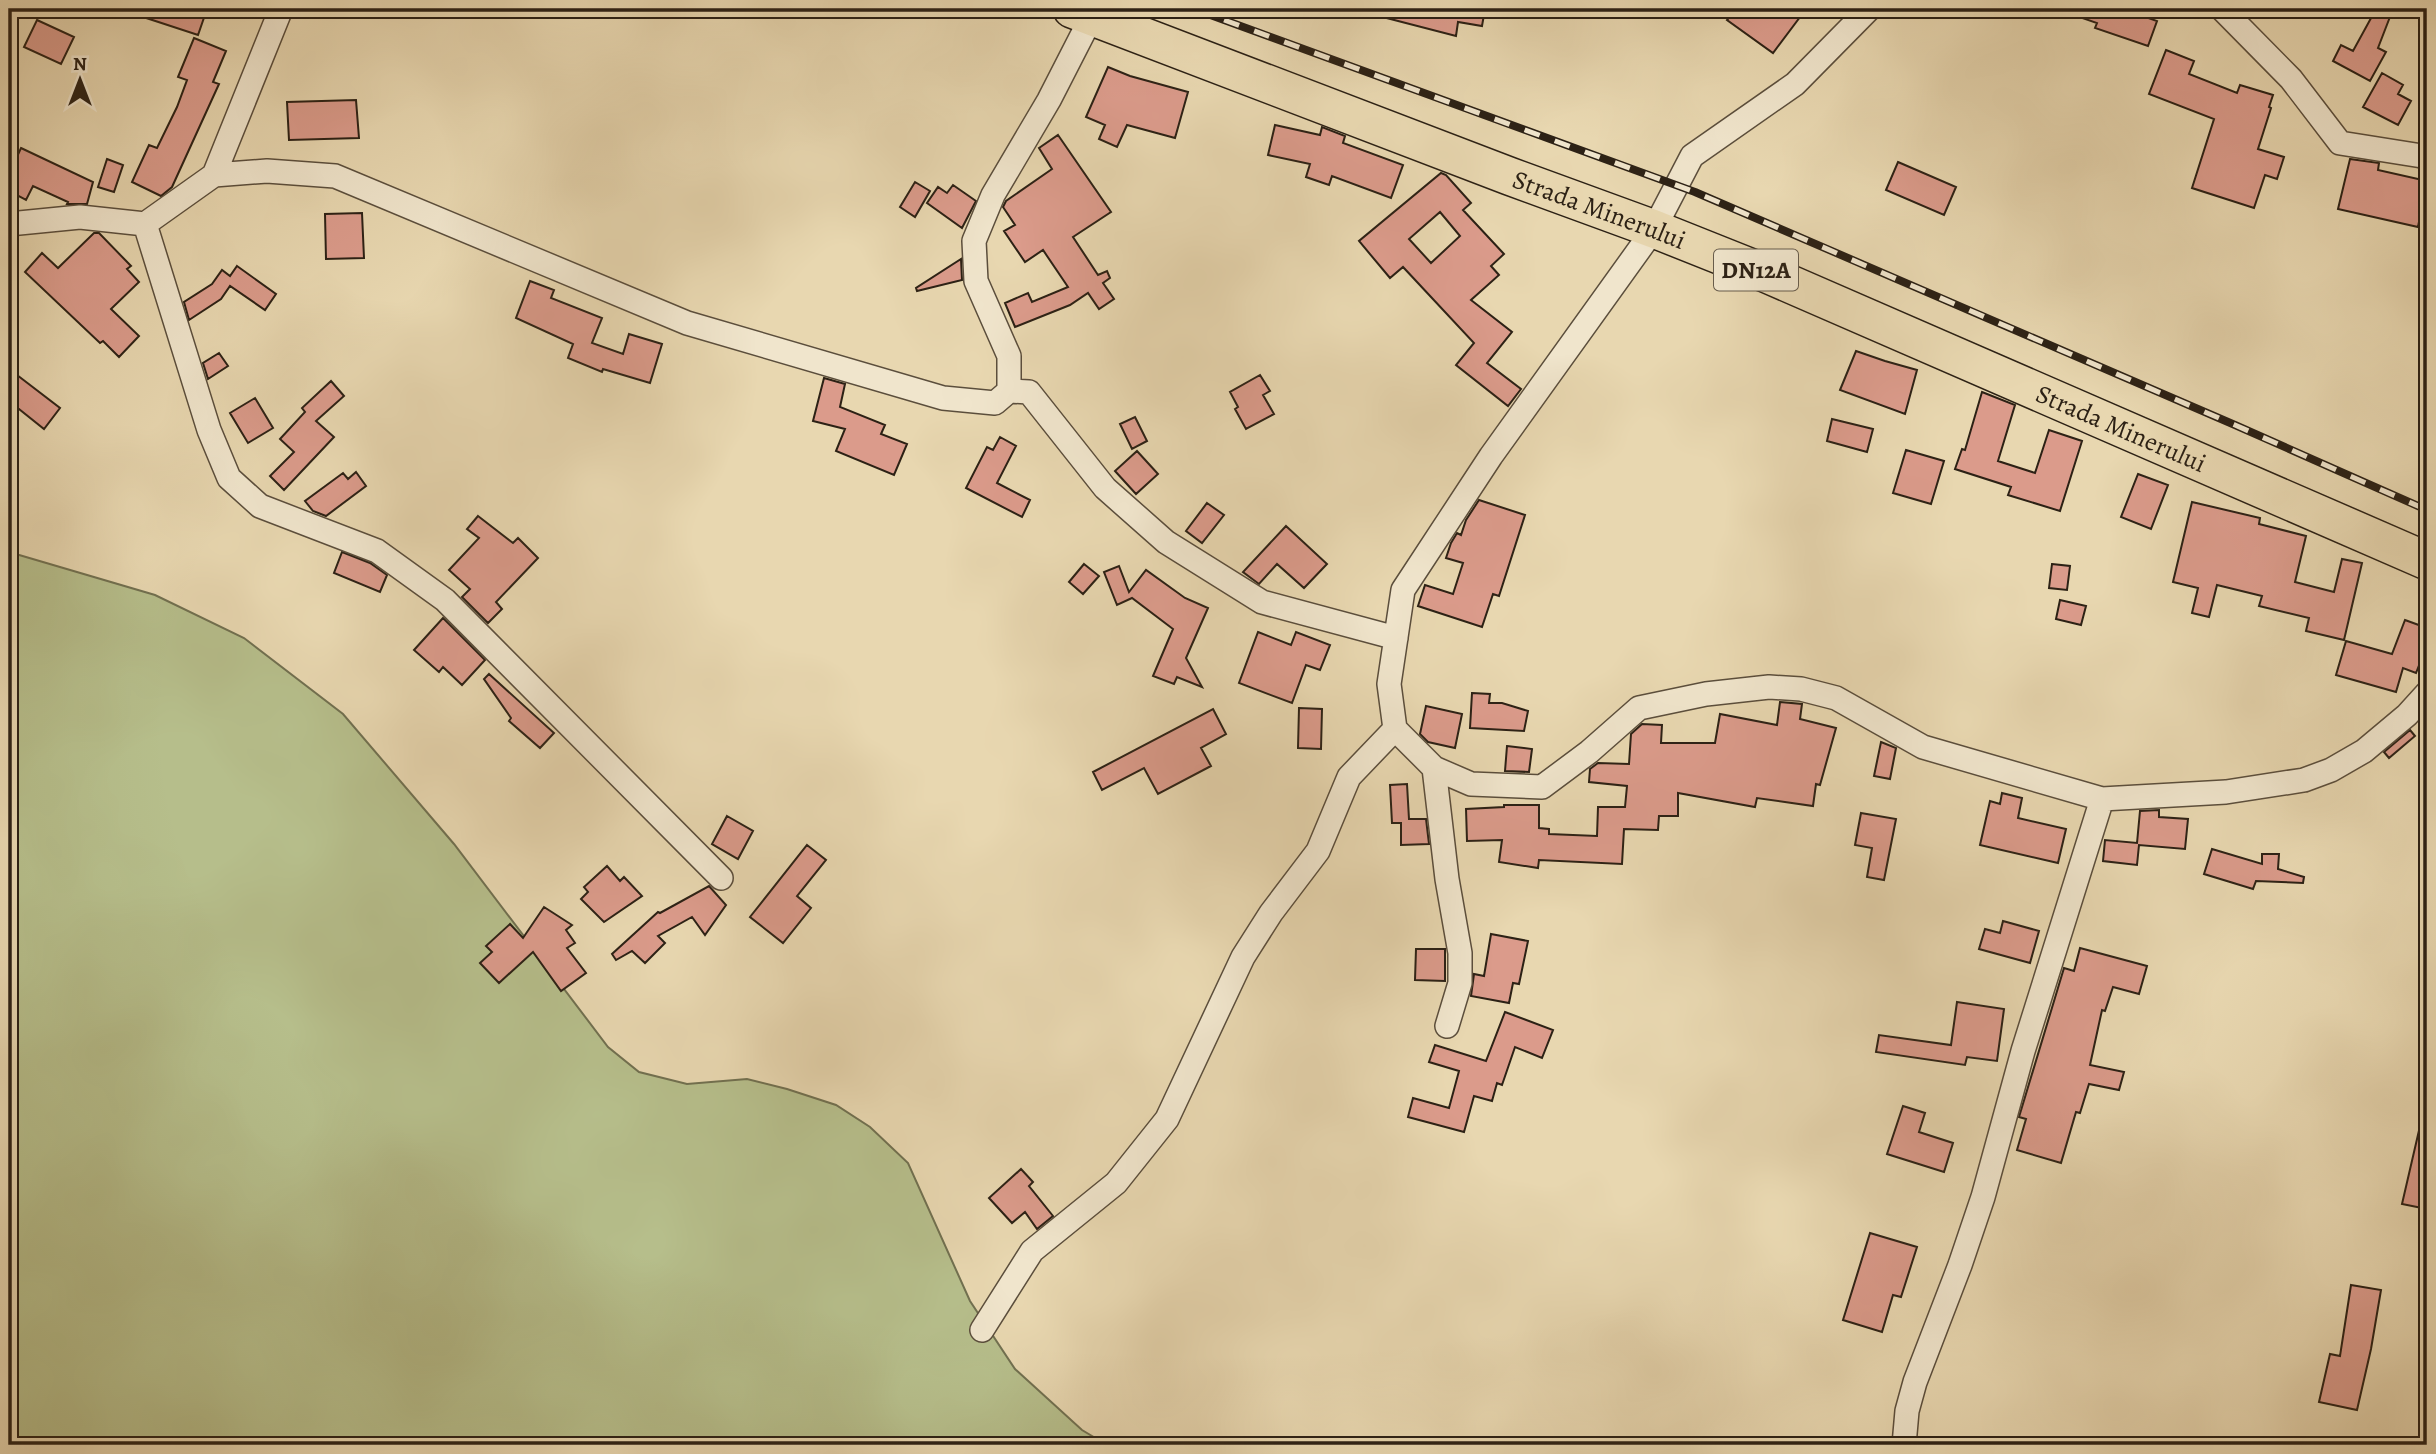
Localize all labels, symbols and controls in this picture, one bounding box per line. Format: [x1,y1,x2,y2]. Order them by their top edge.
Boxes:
north arrow [46,46,116,116]
text: N [73,51,87,77]
street label: Strada Minerului [1508,161,1691,257]
road number: DN12A [1714,249,1798,290]
street label: Strada Minerului [2031,376,2212,480]

